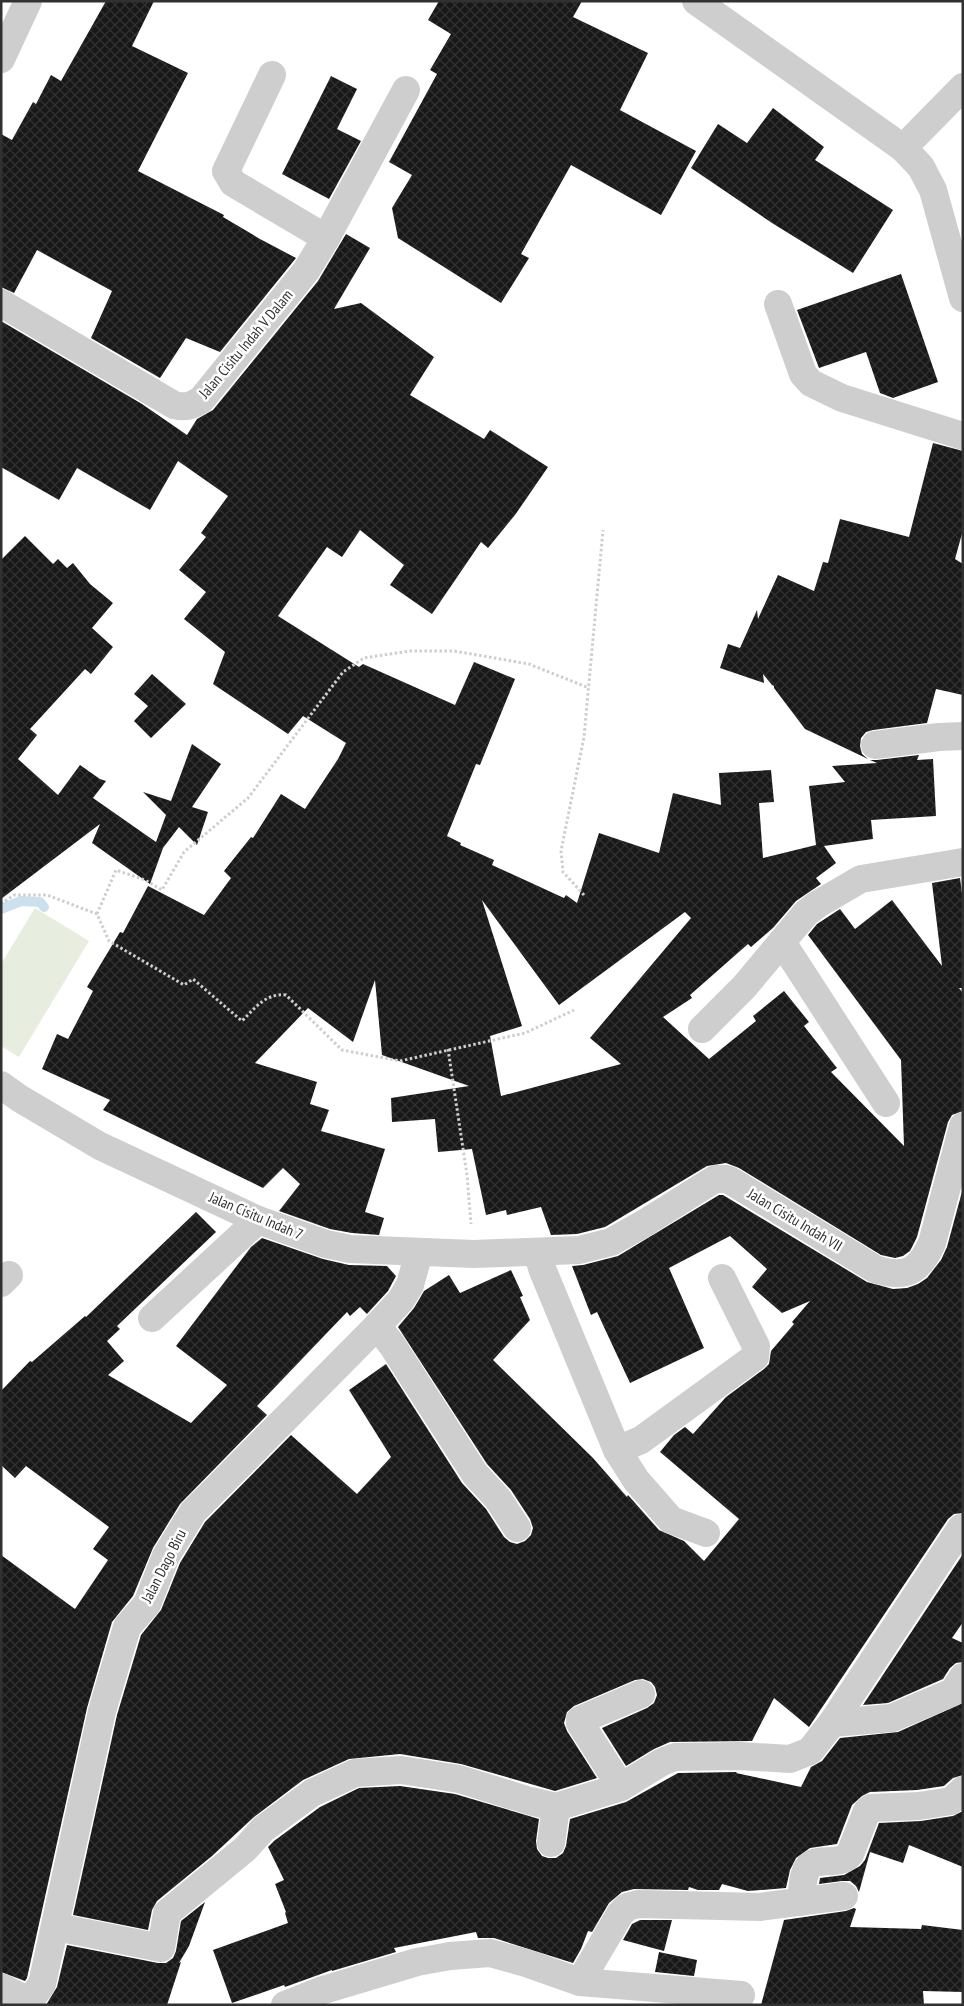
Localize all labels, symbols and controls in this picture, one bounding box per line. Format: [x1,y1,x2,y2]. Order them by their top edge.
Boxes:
street label: Jalan Cisitu Indah V Dalam [194,285,297,403]
street label: Jalan Cisitu Indah VII [744,1183,846,1255]
street label: Jalan Cisitu Indah 7 [205,1187,306,1244]
street label: Jalan Dago Biru [137,1526,190,1607]

